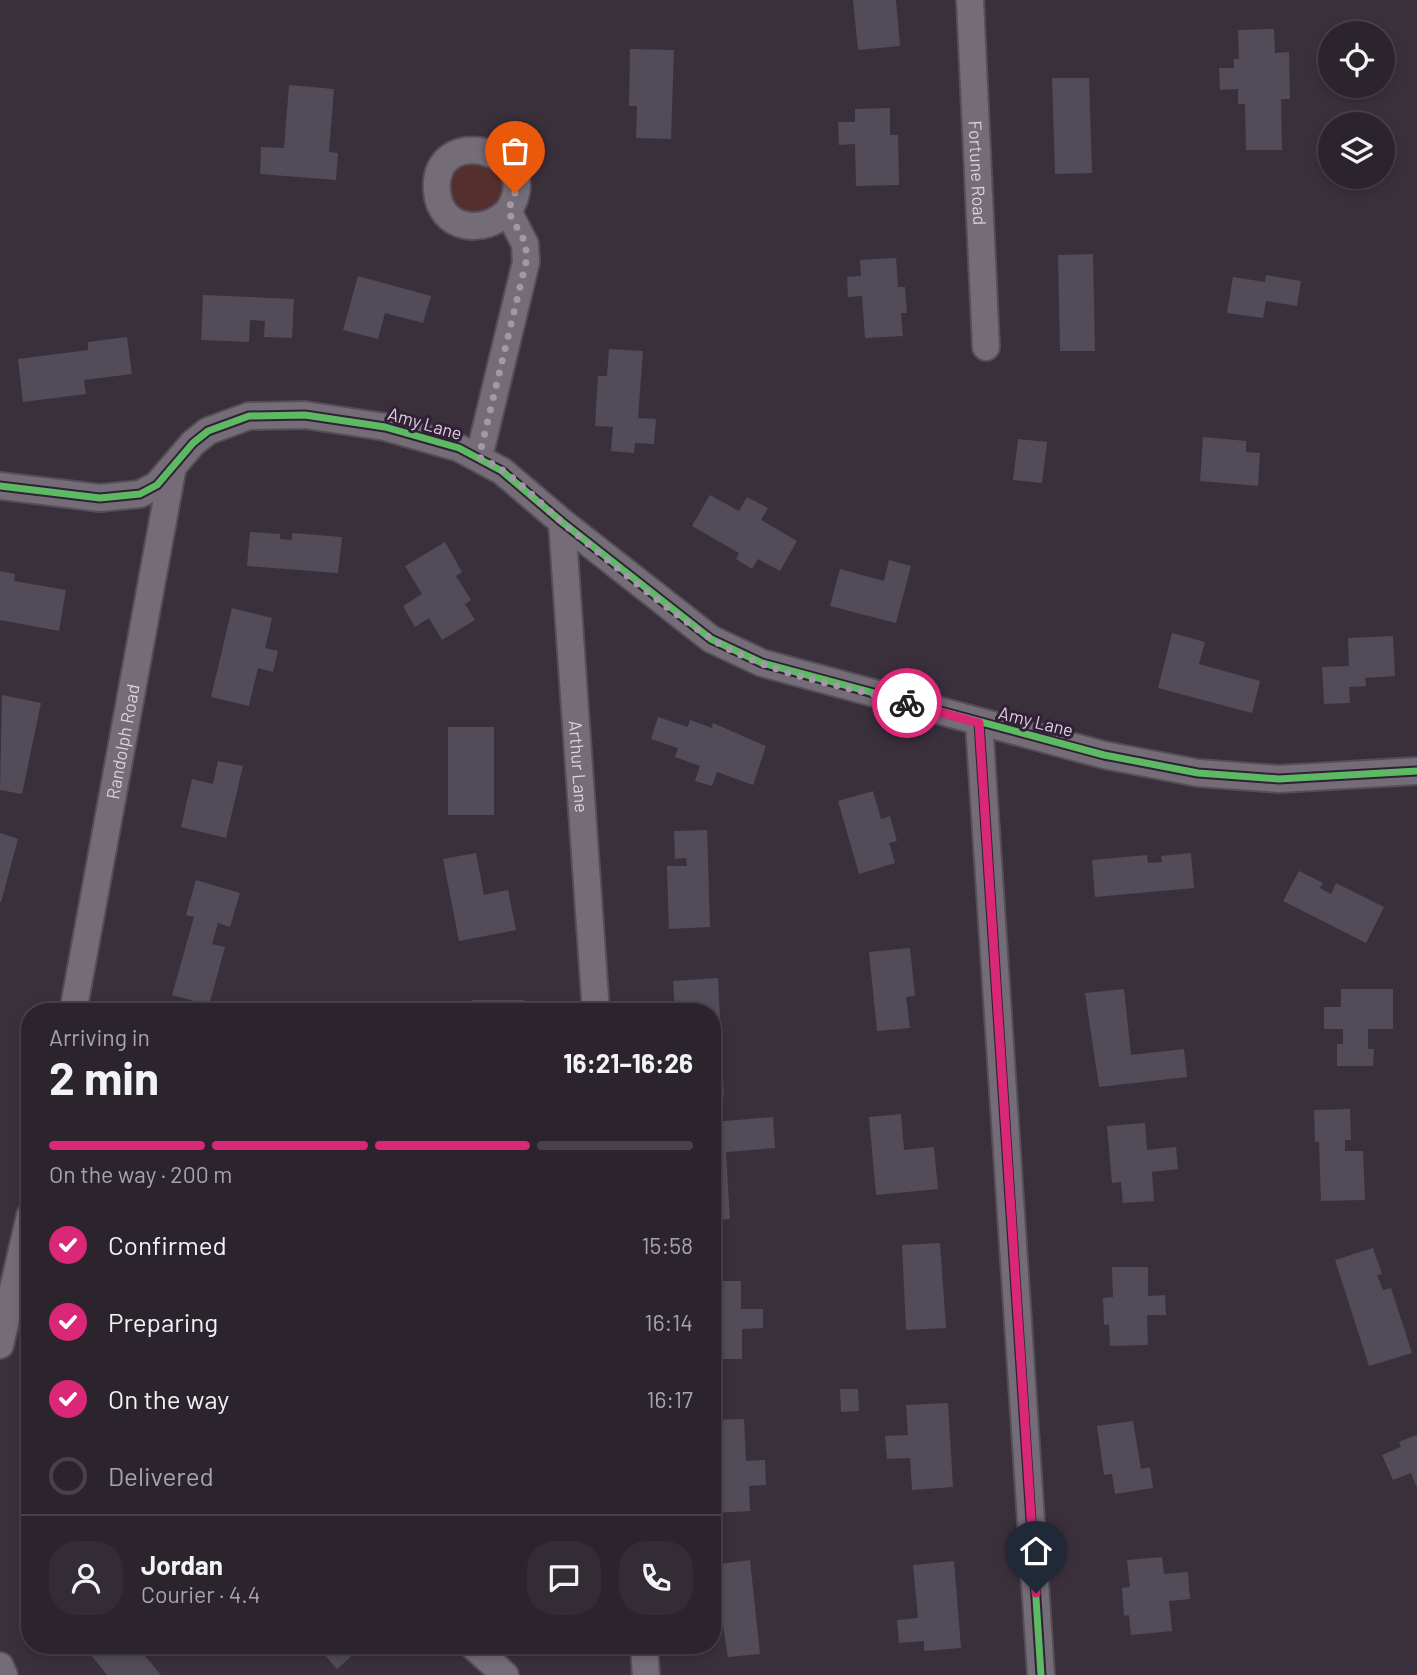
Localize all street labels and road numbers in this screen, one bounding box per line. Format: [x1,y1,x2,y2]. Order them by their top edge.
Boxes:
street label: Fortune Road [965,120,991,226]
street label: Amy Lane [385,402,465,444]
street label: Randolph Road [101,682,144,801]
street label: Amy Lane [996,701,1076,741]
street label: Arthur Lane [565,720,593,813]

